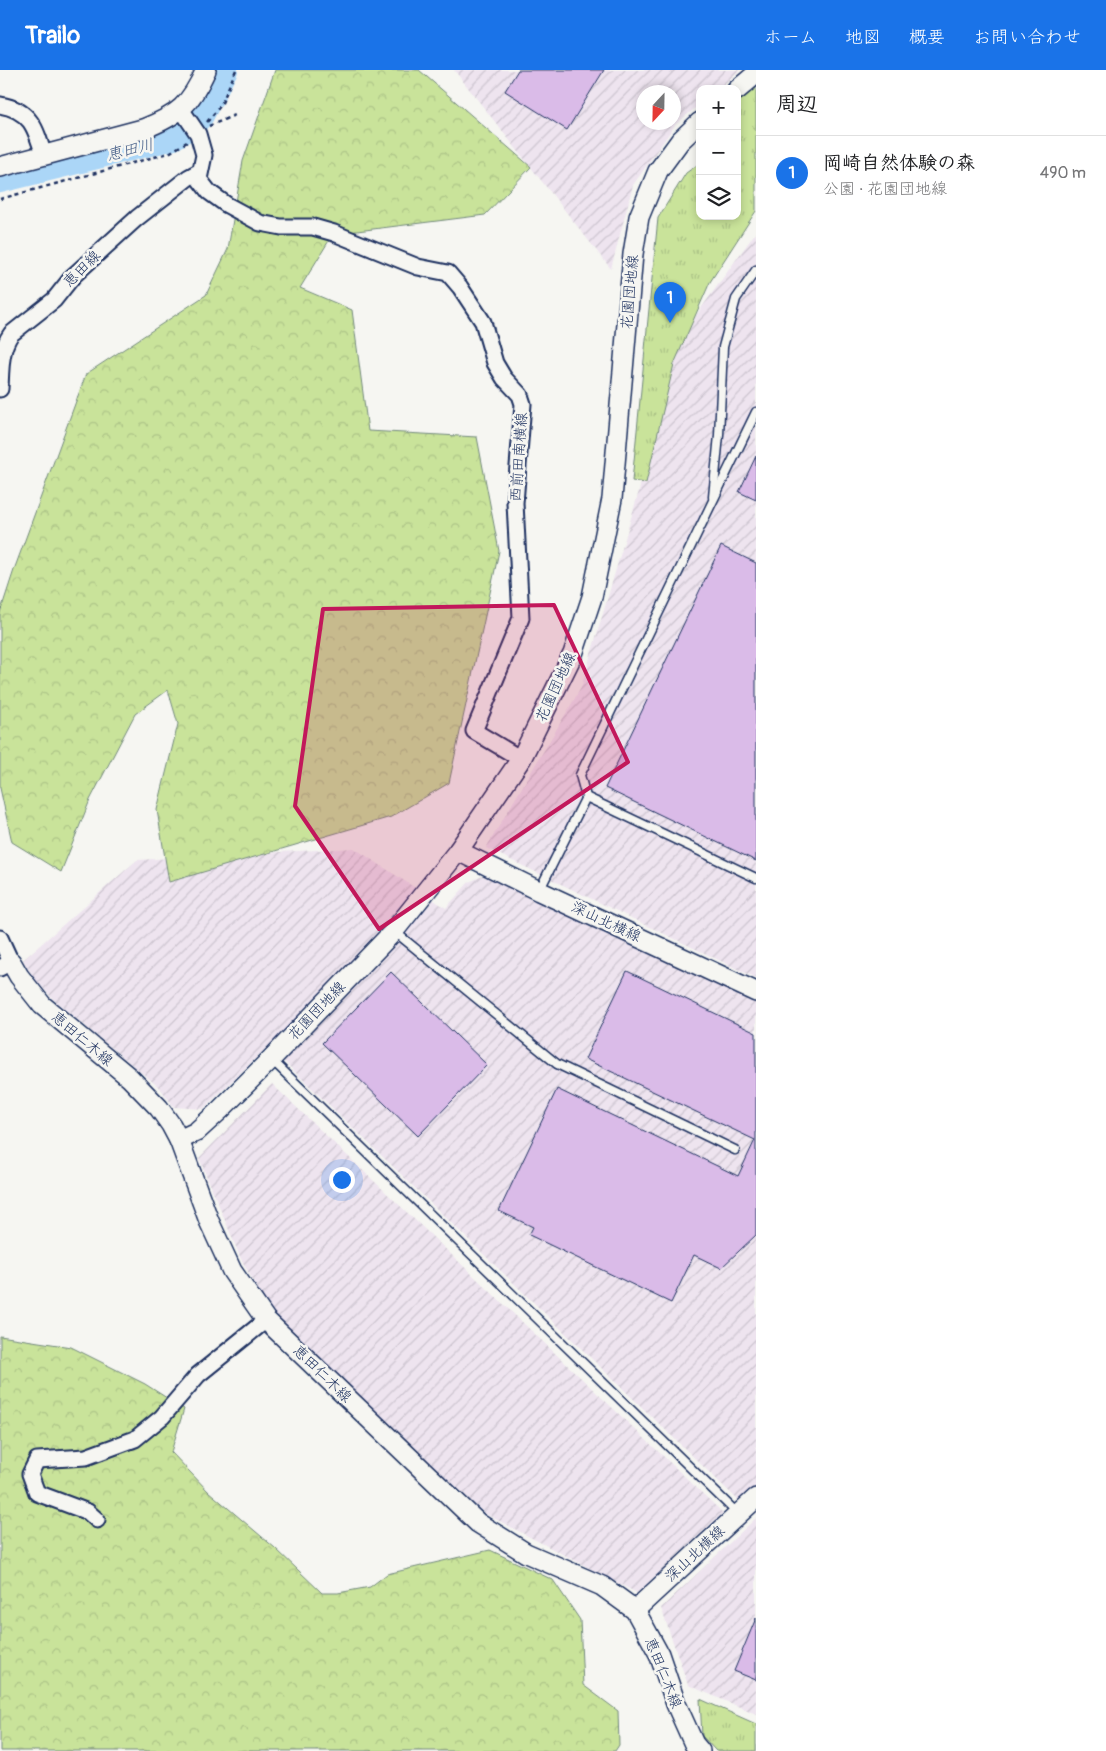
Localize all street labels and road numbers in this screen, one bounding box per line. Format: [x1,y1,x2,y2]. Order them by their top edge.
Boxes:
street label: 恵田線 [59,246,105,292]
street label: 花園団地線 [617,254,643,330]
street label: 西前田南横線 [506,411,532,503]
street label: 花園団地線 [532,649,580,725]
street label: 深山北横線 [568,898,644,946]
street label: 花園団地線 [284,977,350,1045]
street label: 恵田仁木線 [47,1008,117,1070]
street label: 恵田仁木線 [288,1341,356,1407]
street label: 深山北横線 [661,1521,729,1587]
street label: 恵田仁木線 [640,1635,686,1711]

